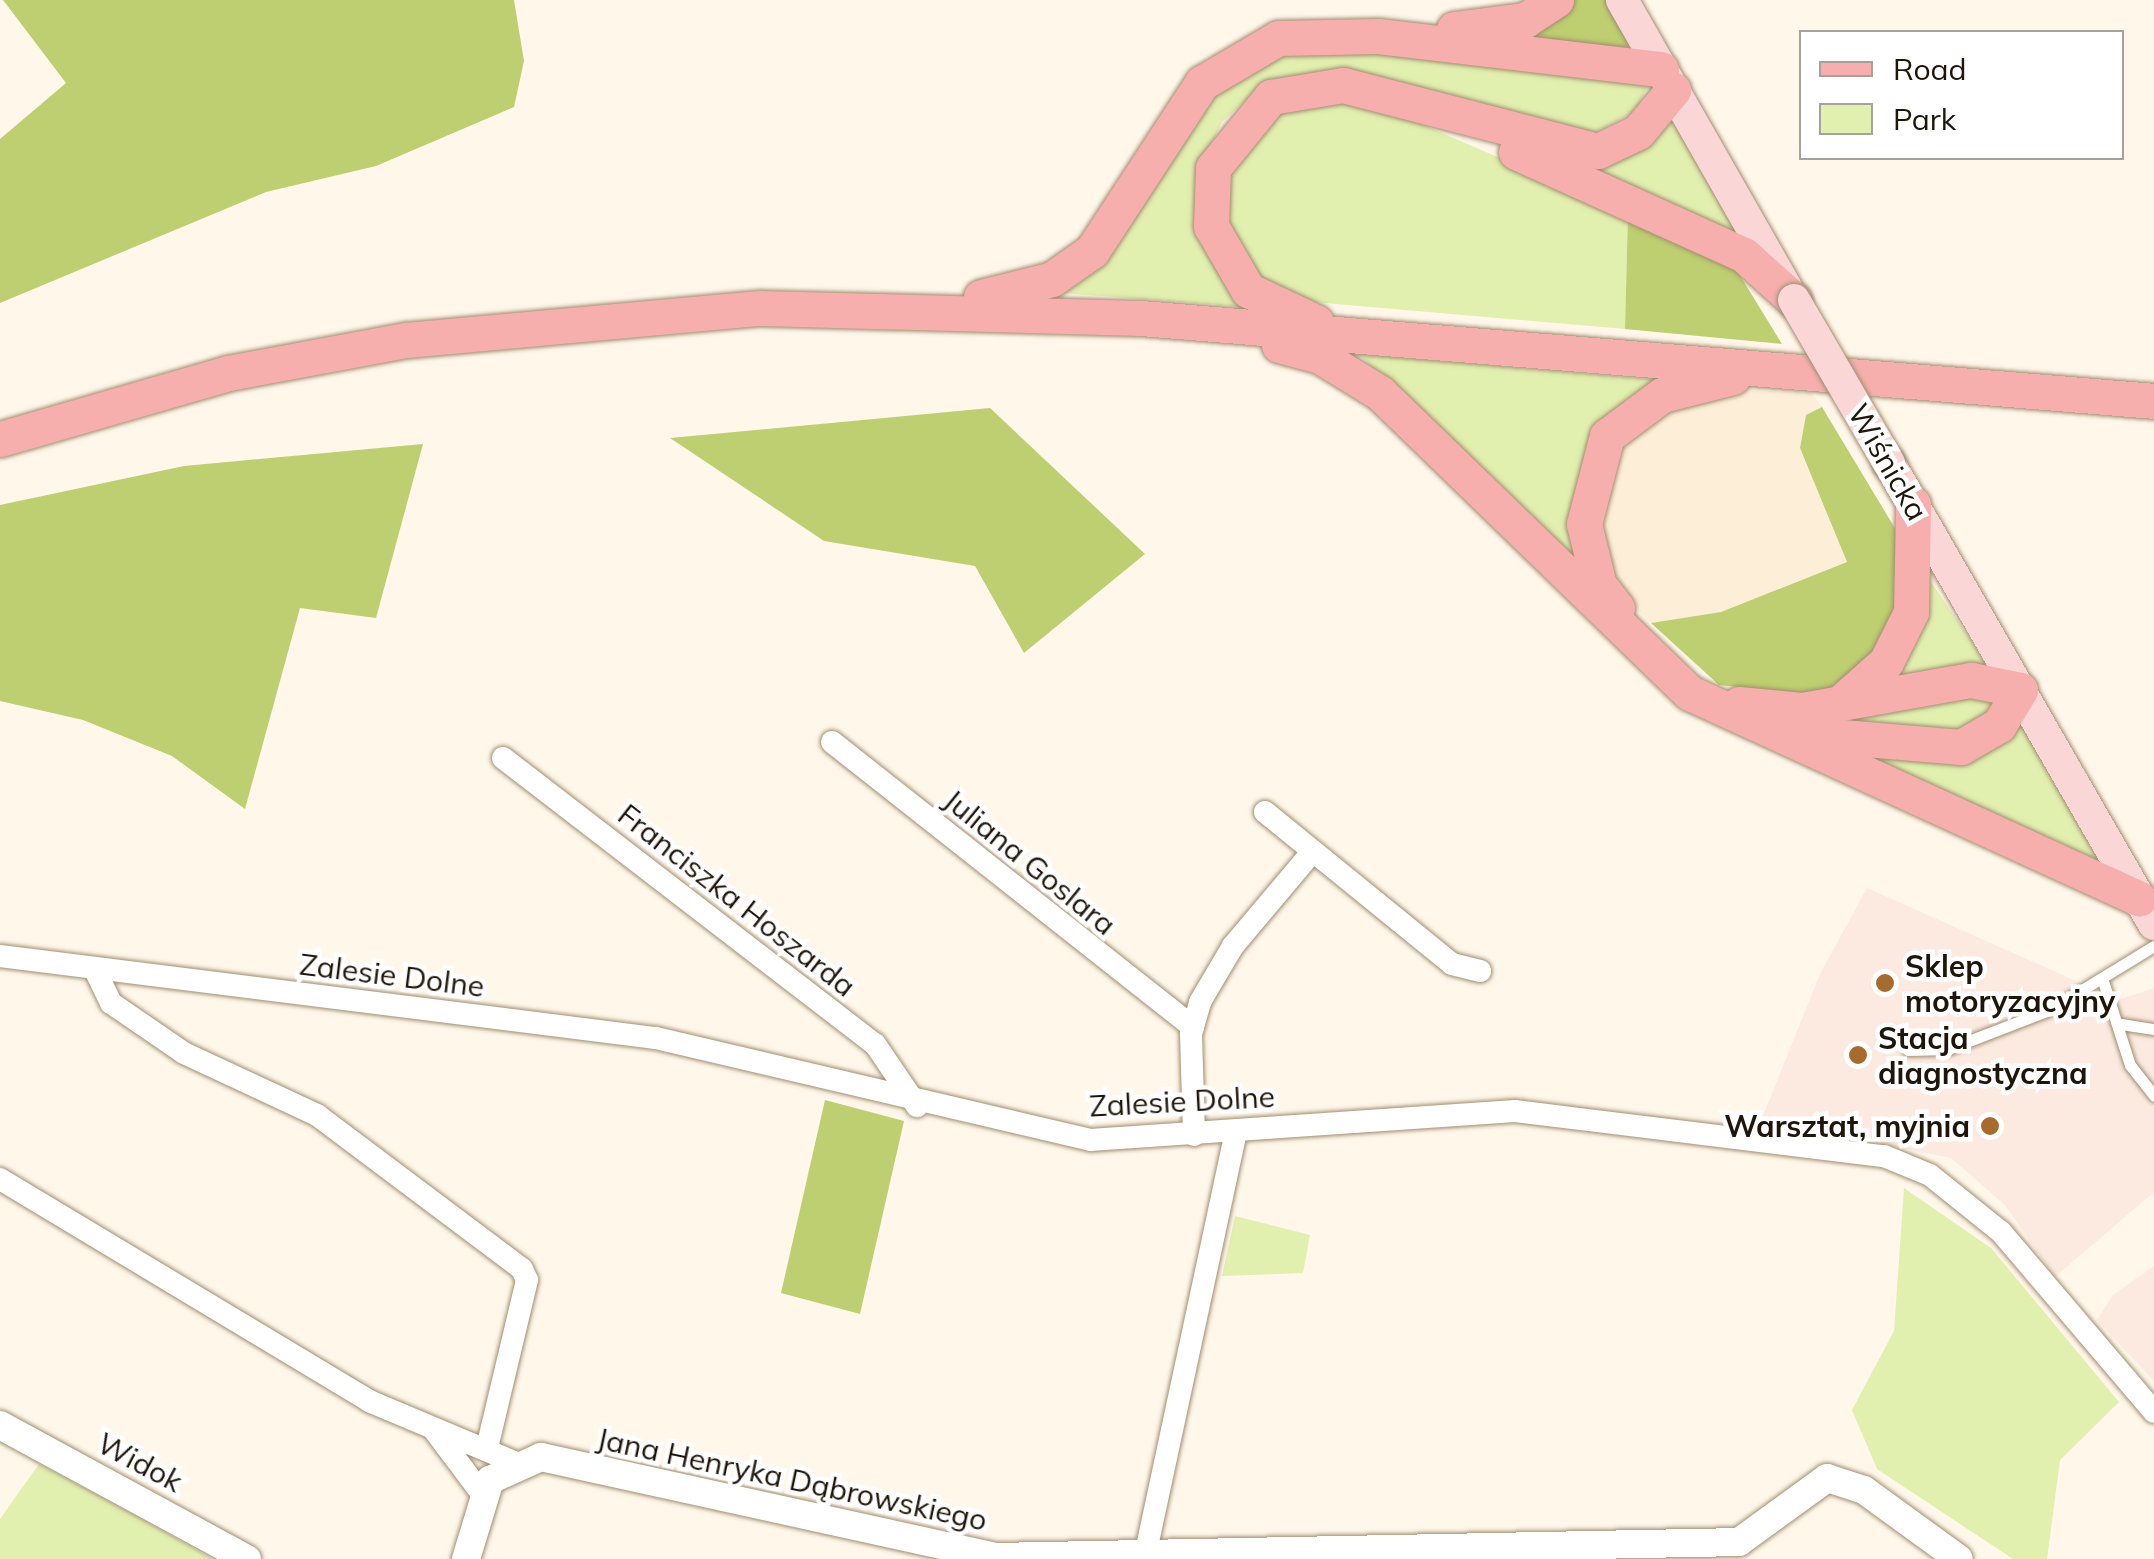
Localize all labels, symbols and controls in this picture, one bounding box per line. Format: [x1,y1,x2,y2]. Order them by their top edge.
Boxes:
legend [1799,30,2124,160]
text: Road [1893,50,1967,88]
text: Park [1893,100,1956,138]
street label: Wiśnicka [1840,397,1936,527]
street label: Juliana Goslara [937,782,1123,942]
street label: Franciszka Hoszarda [611,796,863,1004]
street label: Zalesie Dolne [298,946,486,1004]
place label: Sklep motoryzacyjny [1905,948,2115,1018]
marker: Sklep motoryzacyjny [1874,972,1896,994]
place label: Stacja diagnostyczna [1878,1020,2088,1090]
marker: Stacja diagnostyczna [1847,1044,1869,1066]
street label: Zalesie Dolne [1088,1078,1276,1124]
place label: Warsztat, myjnia [1724,1108,1970,1144]
marker: Warsztat, myjnia [1979,1115,2001,1137]
street label: Jana Henryka Dąbrowskiego [594,1420,990,1538]
street label: Widok [91,1425,189,1499]

